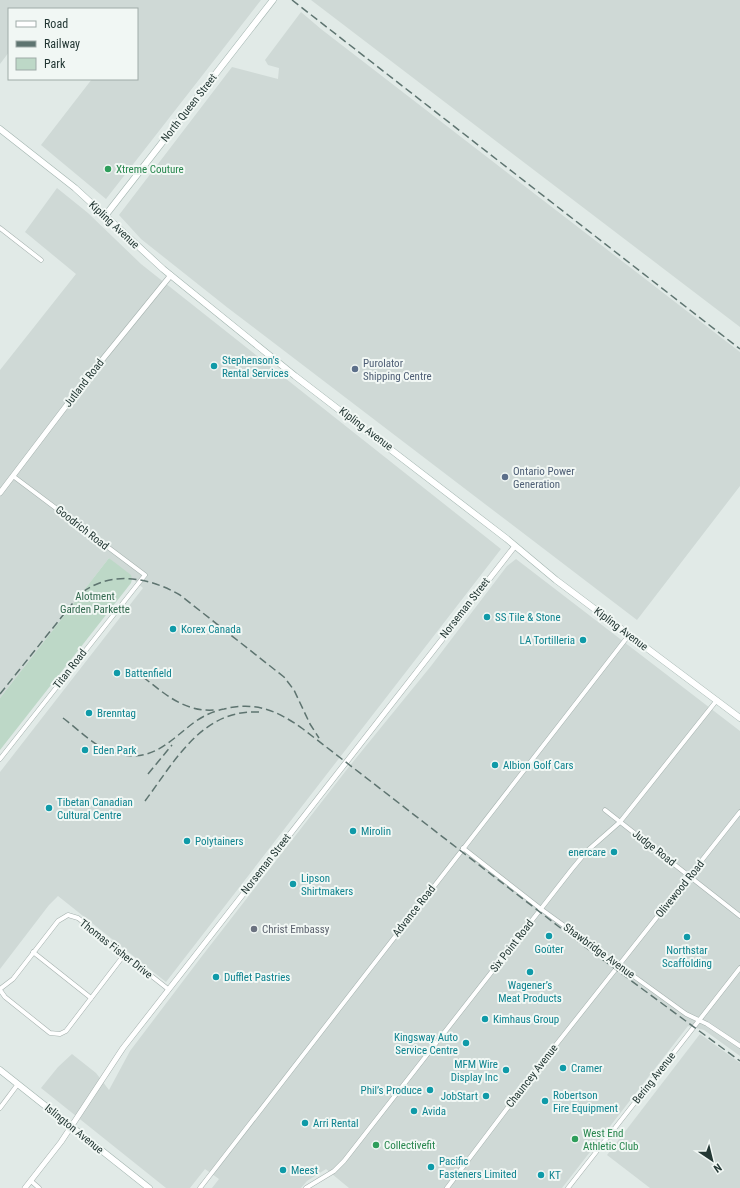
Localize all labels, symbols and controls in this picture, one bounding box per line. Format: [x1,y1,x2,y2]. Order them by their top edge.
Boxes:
legend [8,8,138,80]
text: Road [44,17,68,31]
text: Railway [44,37,80,51]
text: Park [44,57,66,71]
street label: North Queen Street [158,71,220,145]
place label: Xtreme Couture [116,163,184,176]
marker: Xtreme Couture [103,164,113,174]
street label: Kipling Avenue [86,198,142,252]
place label: Stephenson's Rental Services [222,354,289,380]
street label: Jutland Road [61,357,107,409]
place label: Purolator Shipping Centre [363,357,432,383]
marker: Stephenson's Rental Services [209,361,219,371]
marker: Purolator Shipping Centre [350,364,360,374]
street label: Kipling Avenue [337,405,395,453]
place label: Ontario Power Generation [513,465,575,491]
marker: Ontario Power Generation [500,472,510,482]
street label: Goodrich Road [53,503,111,553]
street label: Norseman Street [437,575,493,641]
park label: Alotment Garden Parkette [60,590,130,616]
street label: Kipling Avenue [592,605,650,653]
place label: SS Tile & Stone [495,611,561,624]
marker: SS Tile & Stone [482,612,492,622]
place label: Korex Canada [181,623,241,636]
marker: Korex Canada [168,624,178,634]
place label: LA Tortilleria [520,634,575,647]
marker: LA Tortilleria [578,635,588,645]
street label: Titan Road [50,647,90,691]
place label: Battenfield [125,667,172,680]
marker: Battenfield [112,668,122,678]
place label: Brenntag [97,707,136,720]
marker: Brenntag [84,708,94,718]
place label: Eden Park [93,744,136,757]
marker: Eden Park [80,745,90,755]
place label: Albion Golf Cars [503,759,574,772]
marker: Albion Golf Cars [490,760,500,770]
place label: Tibetan Canadian Cultural Centre [57,796,133,822]
marker: Tibetan Canadian Cultural Centre [44,803,54,813]
place label: Mirolin [361,825,391,838]
marker: Mirolin [348,826,358,836]
street label: Judge Road [630,827,678,869]
street label: Norseman Street [238,831,294,897]
place label: Polytainers [195,835,244,848]
marker: Polytainers [182,836,192,846]
place label: enercare [568,846,606,859]
marker: enercare [609,847,619,857]
street label: Olivewood Road [653,858,707,920]
place label: Lipson Shirtmakers [301,872,353,898]
marker: Lipson Shirtmakers [288,879,298,889]
street label: Advance Road [390,883,438,939]
street label: Thomas Fisher Drive [77,917,155,981]
street label: Six Point Road [488,917,536,975]
street label: Shawbridge Avenue [561,921,637,981]
place label: Christ Embassy [262,923,330,936]
marker: Christ Embassy [249,924,259,934]
marker: Goûter [544,931,554,941]
marker: Northstar Scaffolding [682,932,692,942]
place label: Goûter [534,943,564,956]
place label: Northstar Scaffolding [662,944,712,970]
marker: Wagener’s Meat Products [525,967,535,977]
place label: Dufflet Pastries [224,971,290,984]
marker: Dufflet Pastries [211,972,221,982]
place label: Wagener’s Meat Products [498,979,562,1005]
place label: Kimhaus Group [493,1013,559,1026]
marker: Kimhaus Group [480,1014,490,1024]
place label: Kingsway Auto Service Centre [394,1031,458,1057]
marker: Kingsway Auto Service Centre [461,1038,471,1048]
street label: Chauncey Avenue [503,1042,561,1110]
street label: Bering Avenue [630,1050,678,1106]
place label: MFM Wire Display Inc [451,1058,498,1084]
place label: Cramer [571,1062,603,1075]
marker: Cramer [558,1063,568,1073]
marker: MFM Wire Display Inc [501,1065,511,1075]
place label: Phil’s Produce [361,1084,422,1097]
marker: Phil’s Produce [425,1085,435,1095]
place label: Robertson Fire Equipment [553,1089,618,1115]
place label: JobStart [441,1090,478,1103]
marker: JobStart [481,1091,491,1101]
marker: Robertson Fire Equipment [540,1096,550,1106]
street label: Islington Avenue [42,1101,106,1157]
place label: Avida [422,1105,446,1118]
marker: Avida [409,1106,419,1116]
place label: Arri Rental [313,1117,358,1130]
marker: Arri Rental [300,1118,310,1128]
place label: West End Athletic Club [583,1127,638,1153]
marker: West End Athletic Club [570,1134,580,1144]
place label: Collectivefit [384,1139,435,1152]
marker: Collectivefit [371,1140,381,1150]
north arrow [692,1140,732,1180]
place label: Pacific Fasteners Limited [439,1155,517,1181]
text: N [711,1161,724,1175]
marker: Pacific Fasteners Limited [426,1162,436,1172]
place label: Meest [291,1164,318,1177]
marker: Meest [278,1165,288,1175]
place label: KT [549,1169,561,1182]
marker: KT [536,1170,546,1180]

